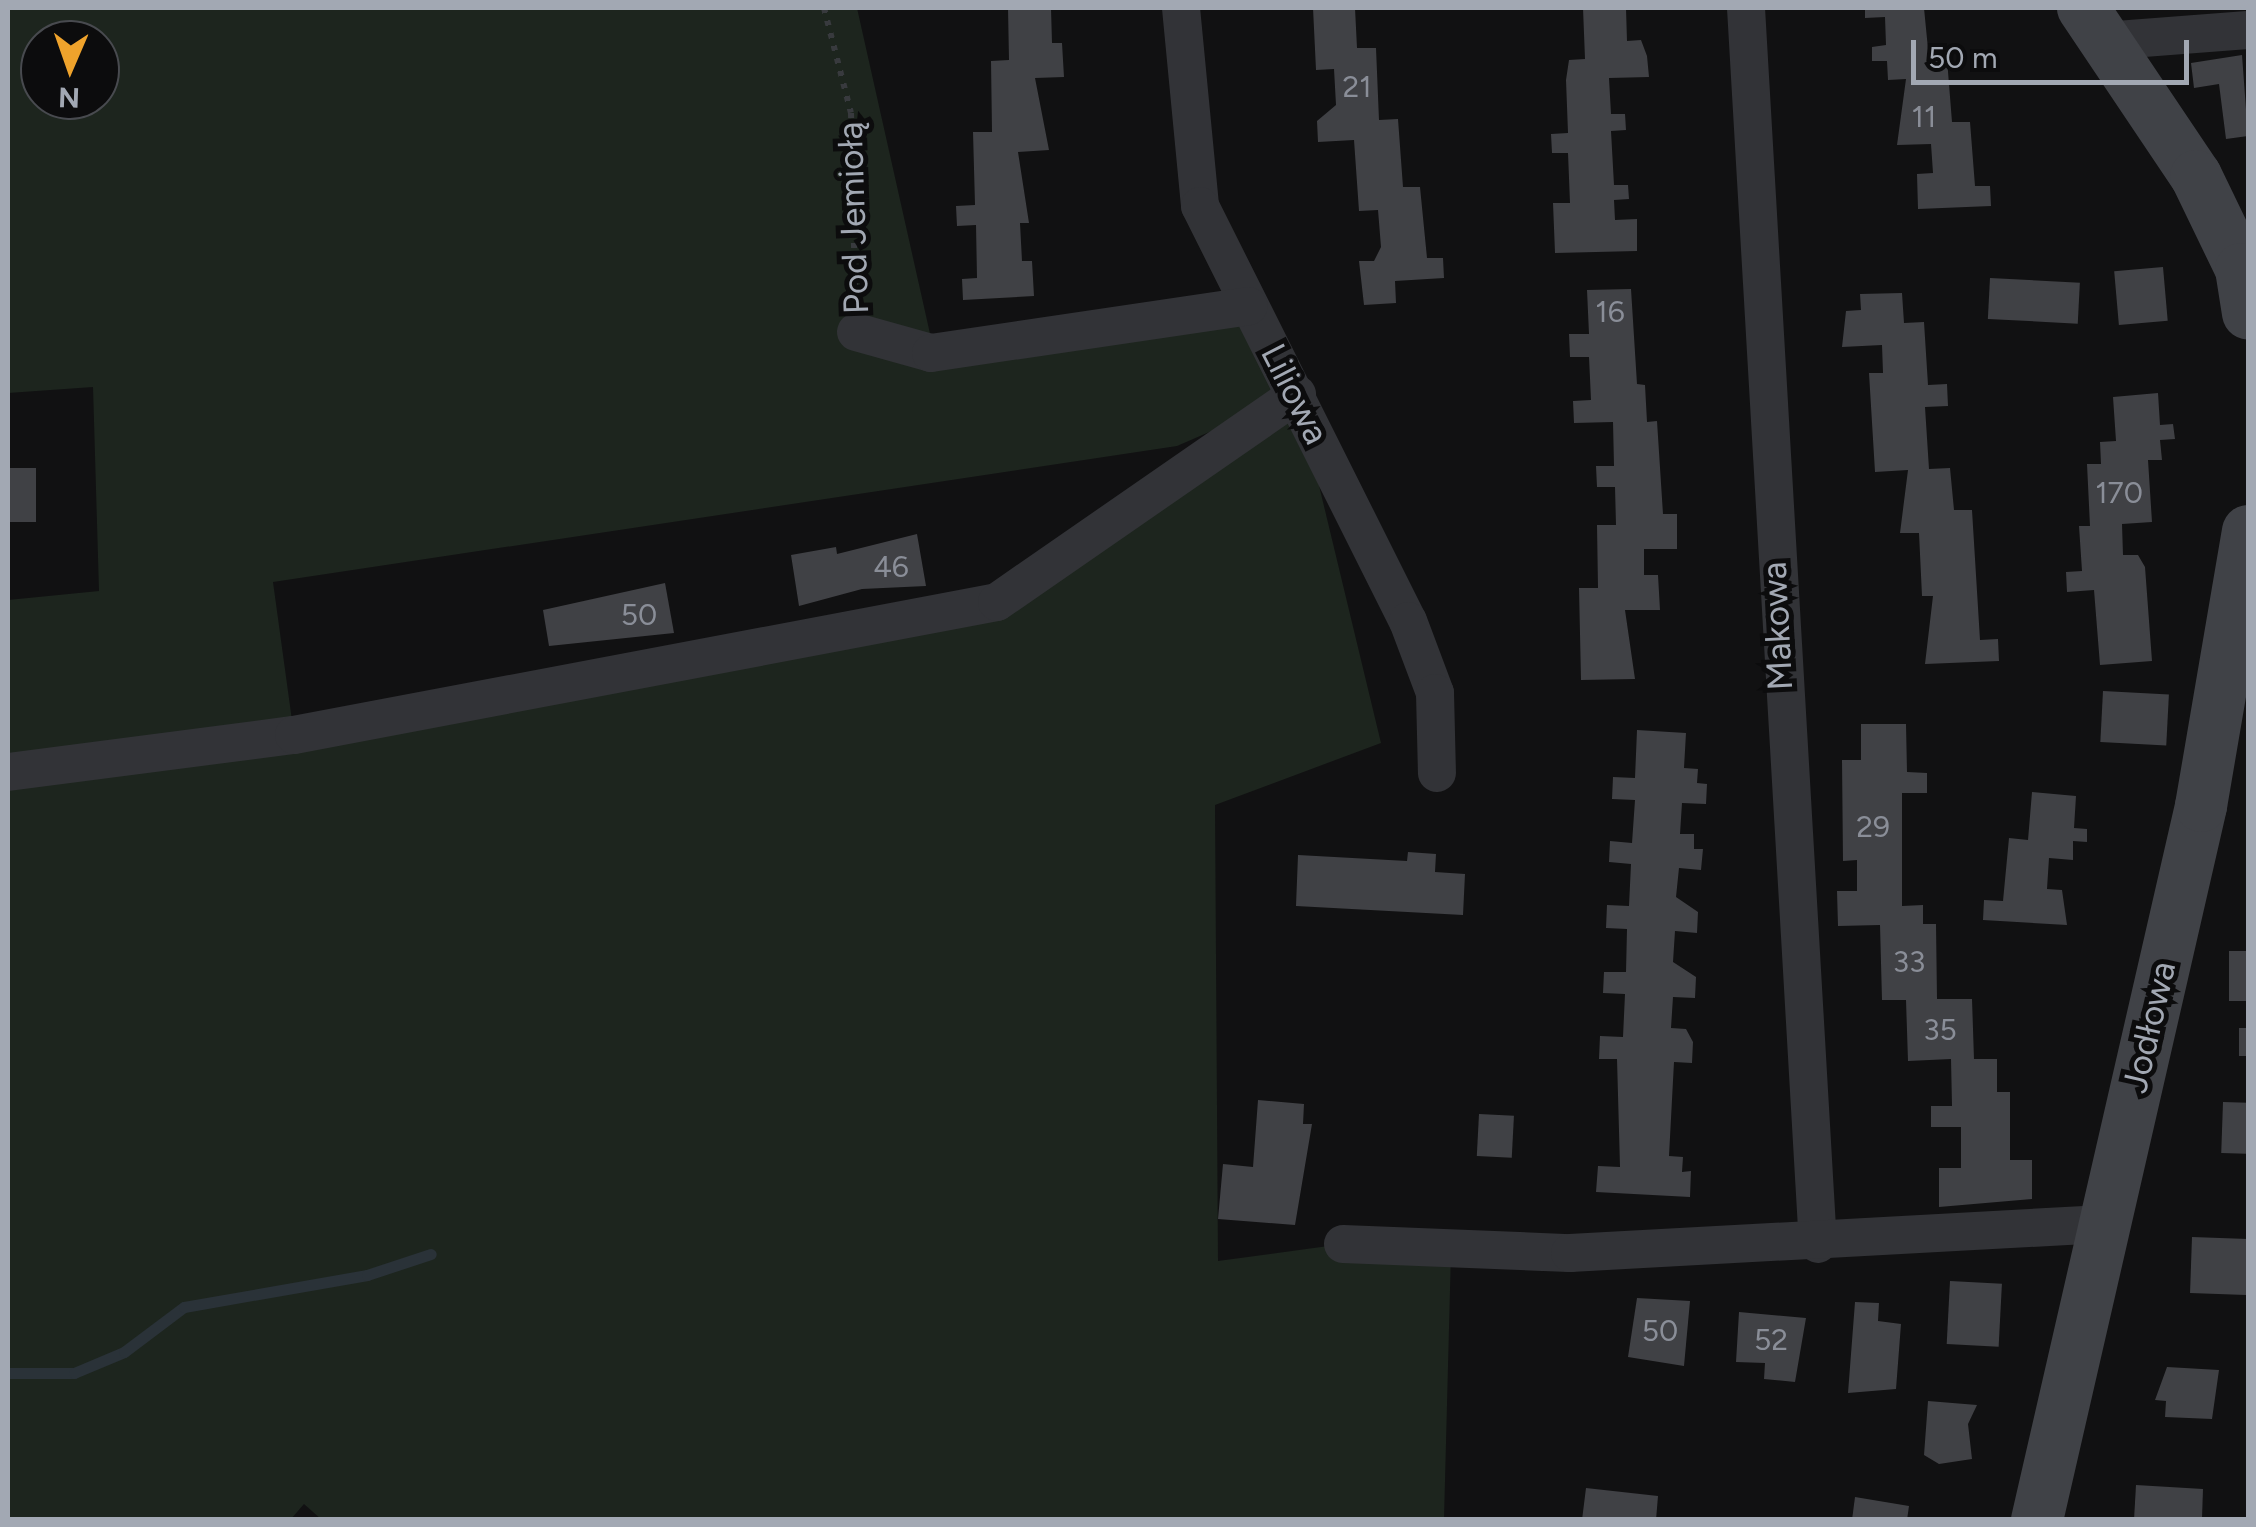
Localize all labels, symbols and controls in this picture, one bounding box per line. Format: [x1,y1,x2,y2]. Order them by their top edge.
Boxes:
north arrow [20,20,120,120]
scale bar [1916,20,2194,82]
text: 50 m [1928,39,1997,76]
house number: 21 [1342,69,1372,105]
text: N [58,81,80,115]
house number: 11 [1912,99,1936,135]
street label: Pod Jemiołą [829,121,877,315]
house number: 16 [1595,294,1625,330]
street label: Liliowa [1252,337,1338,451]
house number: 170 [2095,475,2143,511]
house number: 46 [873,549,909,585]
street label: Makowa [1753,561,1801,691]
house number: 50 [621,597,657,633]
house number: 29 [1856,809,1890,845]
house number: 33 [1893,944,1925,980]
street label: Jodłowa [2114,957,2184,1097]
house number: 35 [1923,1012,1957,1048]
house number: 50 [1642,1313,1678,1349]
house number: 52 [1754,1322,1788,1358]

